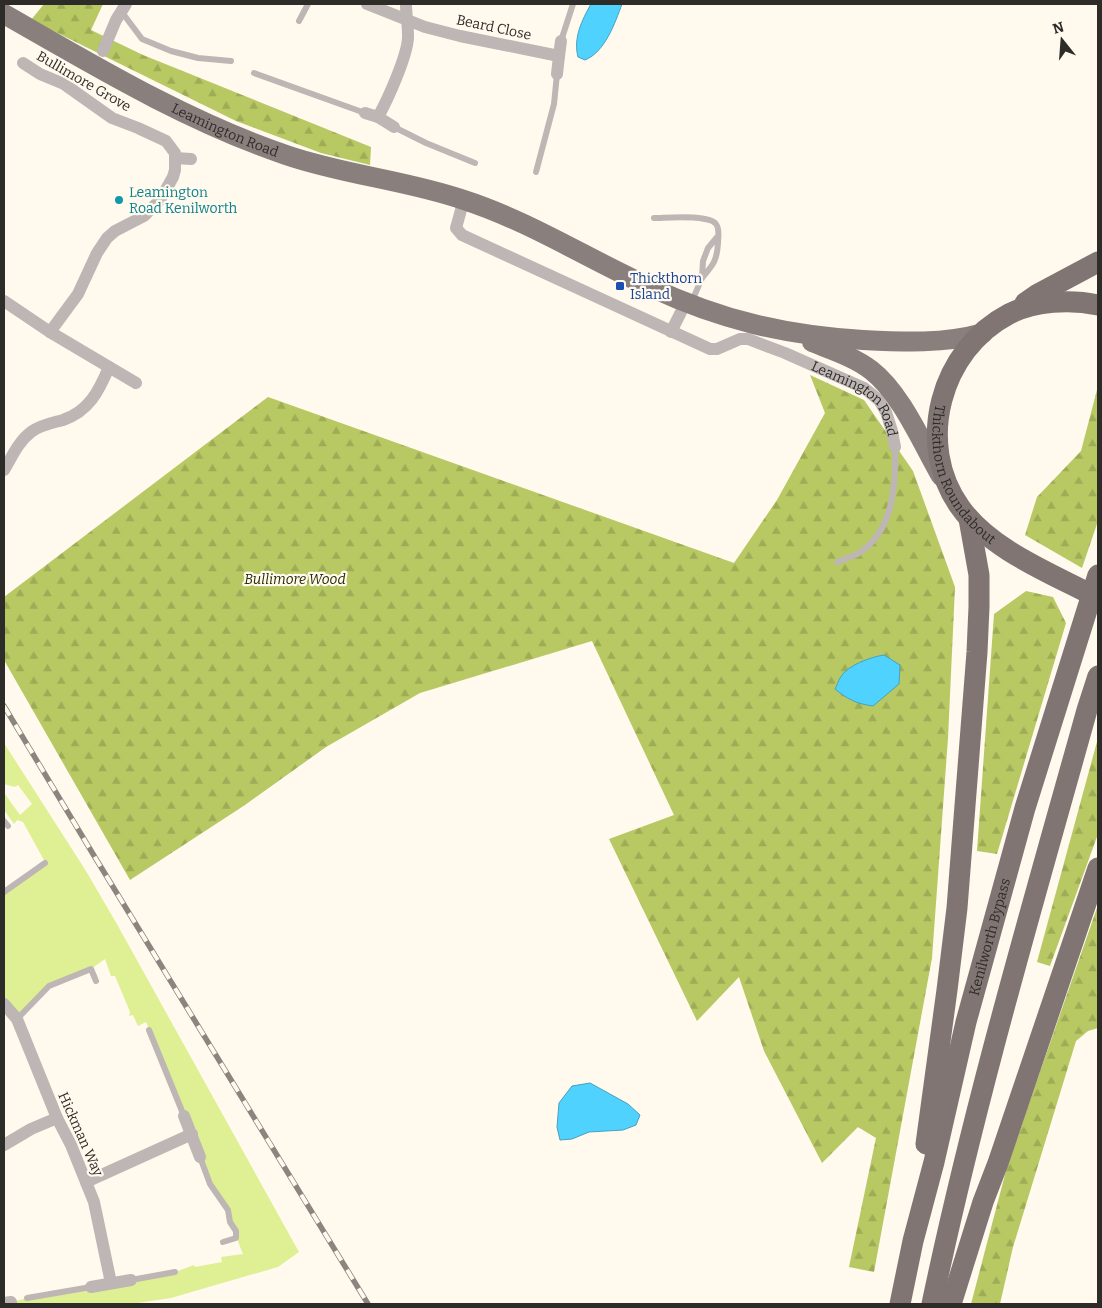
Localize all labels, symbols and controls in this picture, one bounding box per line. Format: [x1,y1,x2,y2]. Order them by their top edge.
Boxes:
street label: Beard Close [455,11,533,44]
north arrow [1037,15,1087,65]
text: N [1051,18,1066,38]
street label: Bullimore Grove [34,48,134,115]
street label: Leamington Road [169,100,281,161]
place label: Leamington Road Kenilworth [129,184,238,217]
marker: Leamington Road Kenilworth [113,194,125,206]
place label: Thickthorn Island [630,270,702,303]
marker: Thickthorn Island [614,280,626,292]
street label: Leamington Road [809,358,901,438]
street label: Thickthorn Roundabout [928,403,999,548]
park label: Bullimore Wood [244,571,346,588]
street label: Kenilworth Bypass [966,876,1014,998]
street label: Hickman Way [54,1089,107,1180]

